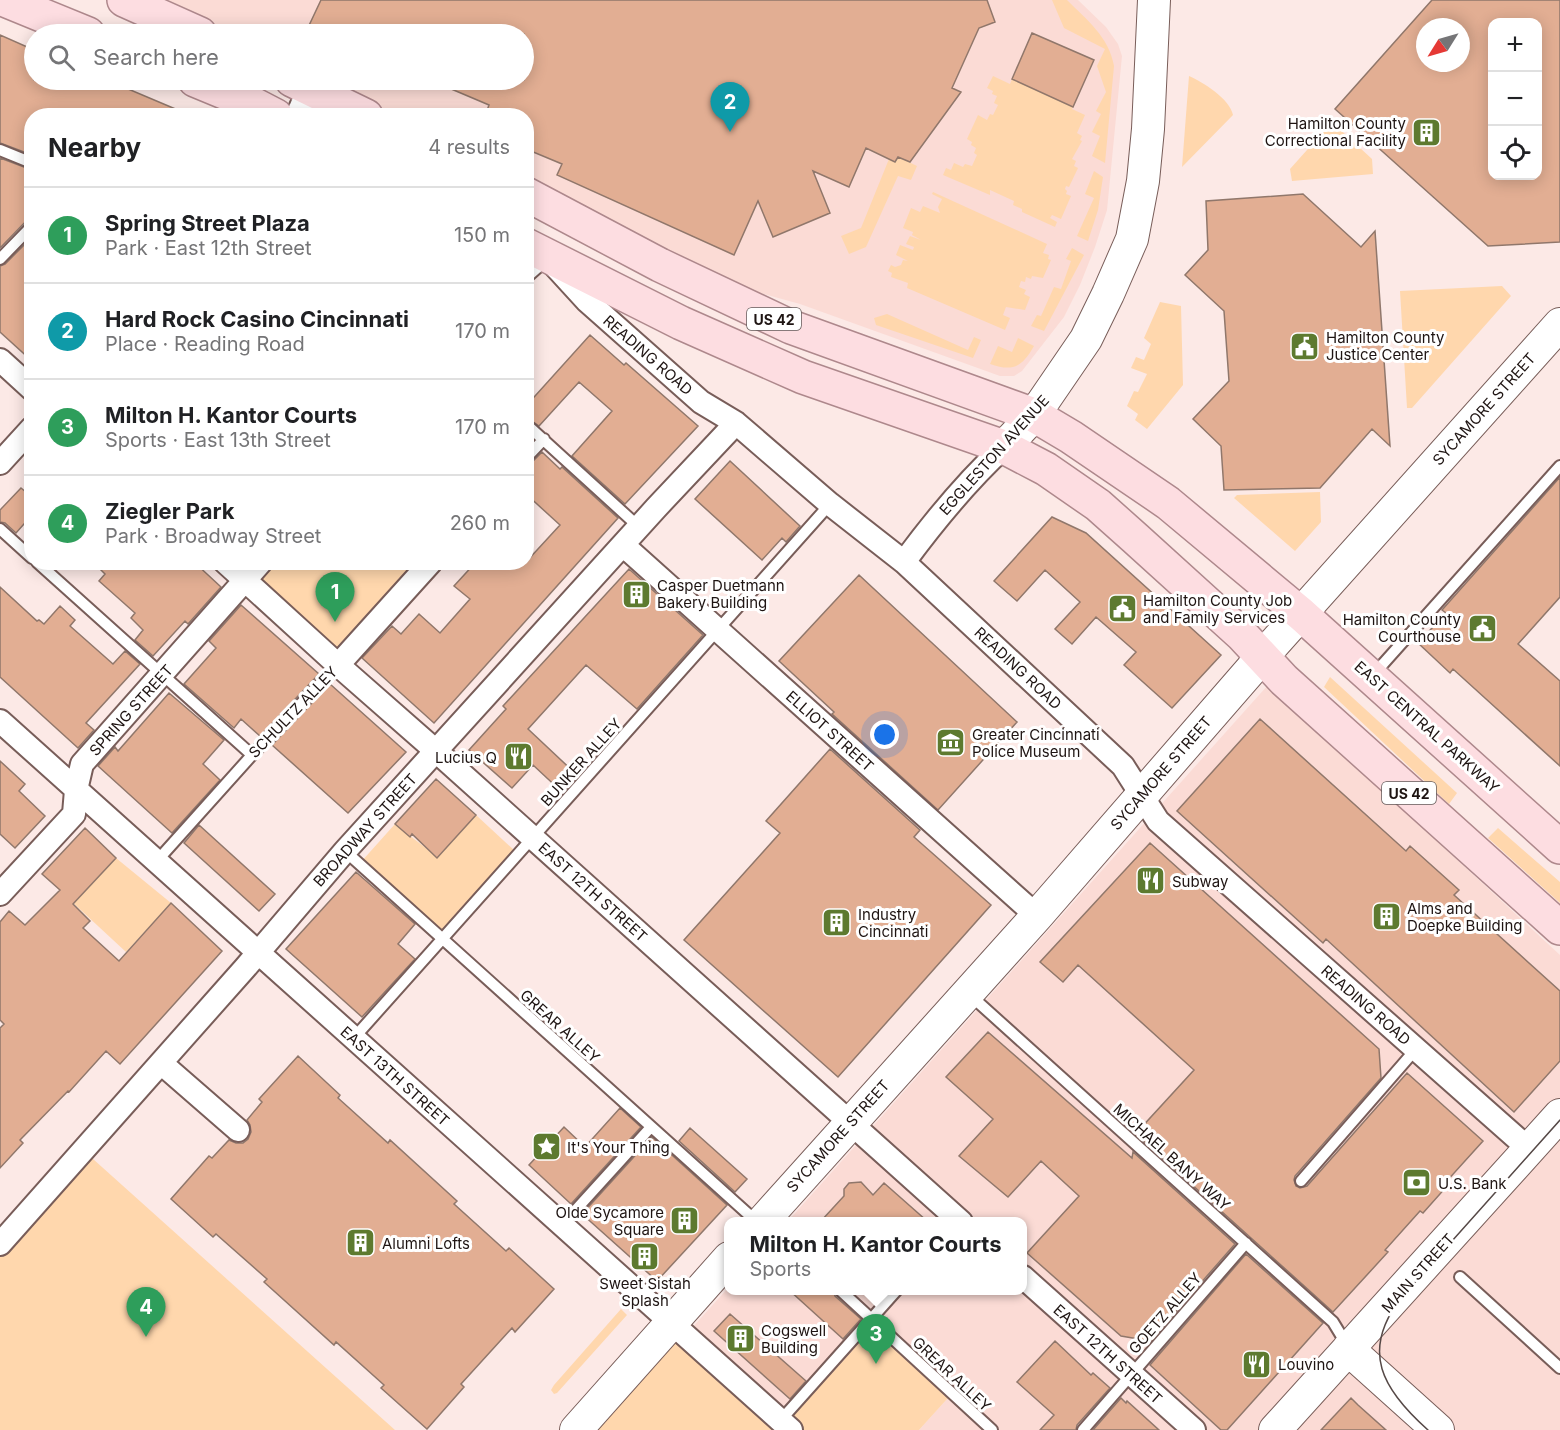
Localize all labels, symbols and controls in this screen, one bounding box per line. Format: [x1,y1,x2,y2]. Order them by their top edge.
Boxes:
north arrow [1416,18,1470,72]
map controls [1488,18,1542,180]
button: + [1488,18,1542,72]
search box [24,24,534,90]
icon: search [45,41,78,74]
text: Search here [93,44,219,70]
button: − [1488,72,1542,126]
pin: 2 [710,82,750,132]
place label: Hamilton County Correctional Facility [1265,114,1407,150]
building icon: Hamilton County Correctional Facility [1411,116,1443,148]
button: locate [1488,126,1542,180]
text: Nearby [48,132,141,163]
text: 4 results [428,135,510,159]
text: Spring Street Plaza [105,210,310,236]
text: 1 [63,223,72,247]
text: 150 m [454,223,510,247]
text: Park · East 12th Street [105,236,312,260]
text: Hard Rock Casino Cincinnati [105,306,409,332]
road number: US 42 [747,308,801,330]
street label: READING ROAD [599,311,697,399]
text: 2 [61,319,74,343]
text: 170 m [455,319,510,343]
place label: Hamilton County Justice Center [1326,328,1445,364]
public building icon: Hamilton County Justice Center [1289,330,1321,362]
text: Place · Reading Road [105,332,305,356]
street label: SYCAMORE STREET [1428,349,1540,469]
street label: EGGLESTON AVENUE [935,391,1053,519]
text: Milton H. Kantor Courts [105,402,357,428]
text: 3 [61,415,74,439]
text: 170 m [455,415,510,439]
text: Sports · East 13th Street [105,428,331,452]
text: Ziegler Park [105,498,235,524]
text: 4 [61,511,74,535]
text: 260 m [450,511,510,535]
text: Park · Broadway Street [105,524,321,548]
pin: 1 [316,572,354,622]
place label: Casper Duetmann Bakery Building [657,576,785,612]
building icon: Casper Duetmann Bakery Building [620,578,652,610]
place label: Hamilton County Job and Family Services [1143,591,1292,627]
public building icon: Hamilton County Job and Family Services [1106,593,1138,625]
place label: Hamilton County Courthouse [1343,610,1462,646]
public building icon: Hamilton County Courthouse [1466,612,1498,644]
street label: READING ROAD [970,623,1066,713]
street label: EAST CENTRAL PARKWAY [1351,657,1503,797]
street label: SPRING STREET [85,660,177,760]
street label: SCHULTZ ALLEY [245,662,341,762]
street label: ELLIOT STREET [782,687,878,775]
street label: SYCAMORE STREET [1106,712,1216,834]
street label: BUNKER ALLEY [537,714,625,810]
your location [870,720,899,749]
place label: Greater Cincinnati Police Museum [972,725,1100,761]
museum icon: Greater Cincinnati Police Museum [935,727,967,759]
restaurant icon: Lucius Q [502,741,534,773]
place label: Lucius Q [435,748,497,767]
street label: BROADWAY STREET [309,769,421,891]
road number: US 42 [1382,782,1436,804]
street label: EAST 12TH STREET [535,838,651,946]
restaurant icon: Subway [1135,865,1167,897]
place label: Subway [1172,872,1229,891]
place label: Alms and Doepke Building [1407,899,1522,935]
building icon: Alms and Doepke Building [1370,901,1402,933]
place label: Industry Cincinnati [858,905,928,941]
building icon: Industry Cincinnati [821,907,853,939]
street label: READING ROAD [1317,961,1415,1049]
street label: GREAR ALLEY [516,985,604,1067]
street label: EAST 13TH STREET [337,1022,453,1130]
street label: SYCAMORE STREET [782,1076,894,1196]
street label: MICHAEL BANY WAY [1110,1099,1234,1215]
place icon: It's Your Thing [530,1131,562,1163]
place label: It's Your Thing [567,1138,670,1157]
bank icon: U.S. Bank [1401,1167,1433,1199]
place label: U.S. Bank [1438,1174,1507,1193]
place label: Olde Sycamore Square [556,1203,664,1239]
building icon: Olde Sycamore Square [669,1205,701,1237]
popup [724,1217,1027,1295]
building icon: Alumni Lofts [345,1227,377,1259]
street label: MAIN STREET [1377,1229,1459,1317]
text: Milton H. Kantor Courts [749,1231,1002,1257]
place label: Alumni Lofts [382,1234,470,1253]
building icon: Sweet Sistah Splash [629,1240,661,1272]
text: Sports [749,1257,811,1281]
street label: GOETZ ALLEY [1125,1268,1205,1358]
place label: Sweet Sistah Splash [599,1274,691,1310]
pin: 4 [126,1288,166,1337]
street label: EAST 12TH STREET [1050,1300,1166,1408]
pin: 3 [856,1314,896,1364]
place label: Cogswell Building [761,1321,826,1357]
building icon: Cogswell Building [724,1323,756,1355]
street label: GREAR ALLEY [909,1333,995,1415]
restaurant icon: Louvino [1241,1348,1273,1380]
place label: Louvino [1278,1355,1334,1374]

